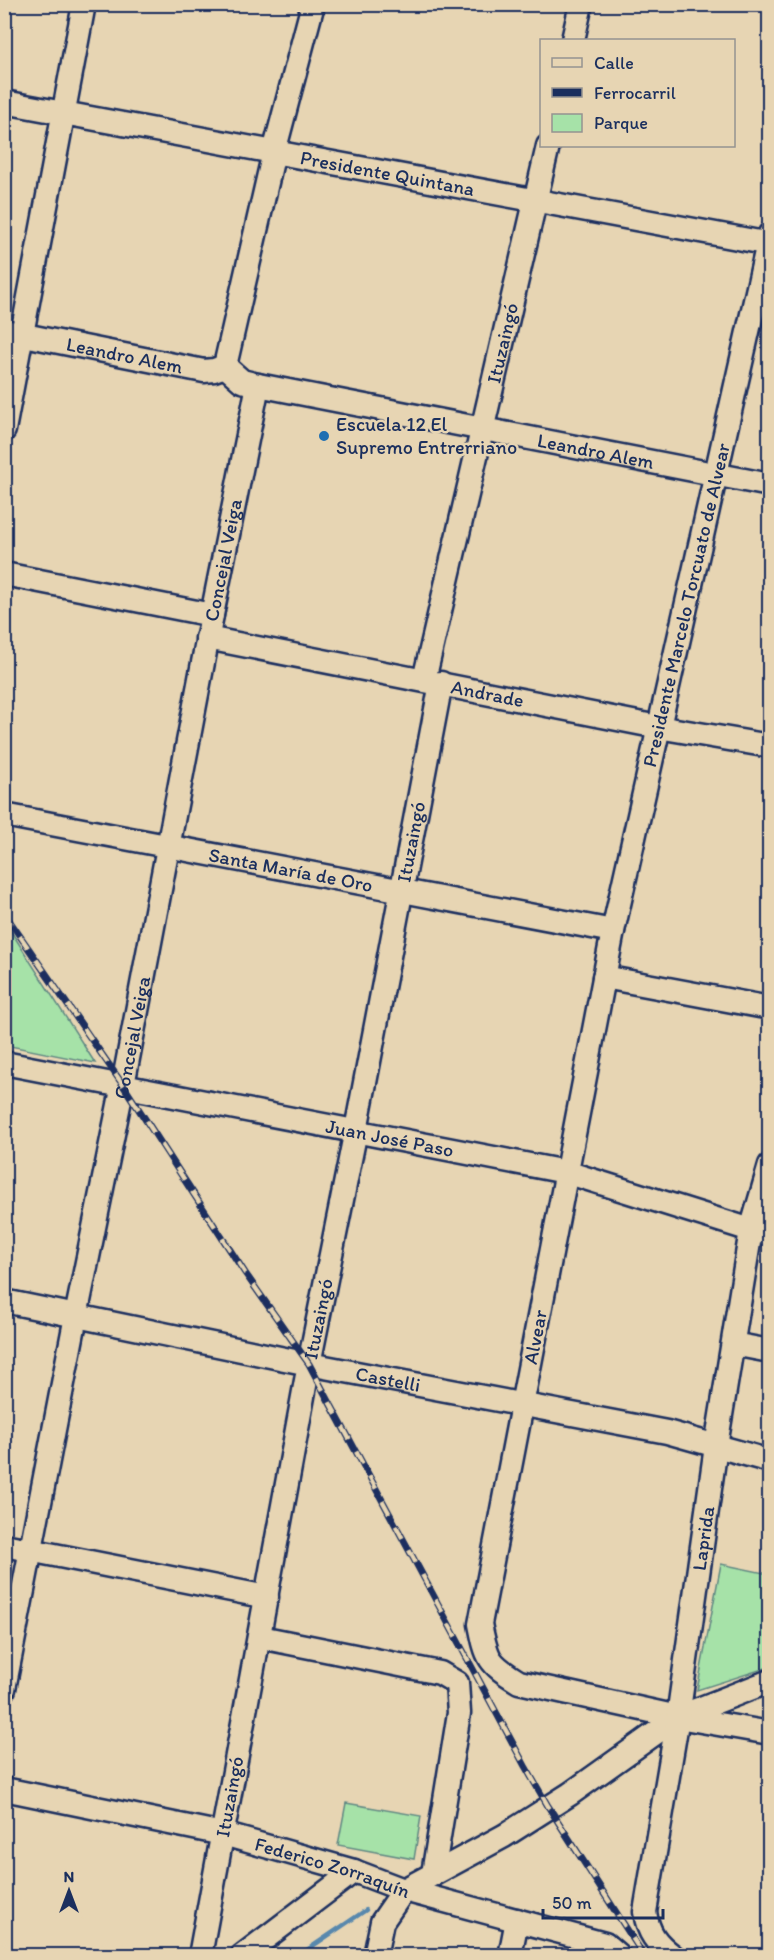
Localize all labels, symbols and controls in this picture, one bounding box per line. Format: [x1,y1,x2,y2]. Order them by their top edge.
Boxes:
legend [540,39,735,147]
text: Calle [594,52,634,74]
text: Ferrocarril [594,82,676,104]
text: Parque [594,112,648,134]
street label: Presidente Quintana [298,145,477,201]
street label: Ituzaingó [481,300,523,386]
street label: Leandro Alem [64,332,185,378]
place label: Escuela 12 El Supremo Entrerriano [336,412,517,459]
street label: Leandro Alem [535,428,656,474]
marker: Escuela 12 El Supremo Entrerriano [317,429,331,443]
street label: Presidente Marcelo Torcuato de Alvear [637,441,735,769]
street label: Concejal Veiga [199,496,247,624]
street label: Andrade [449,674,526,712]
street label: Ituzaingó [391,799,430,884]
street label: Santa María de Oro [207,842,375,897]
street label: Concejal Veiga [108,973,156,1101]
street label: Juan José Paso [324,1114,456,1162]
street label: Ituzaingó [298,1276,338,1361]
street label: Alvear [518,1308,552,1366]
street label: Castelli [354,1361,423,1397]
street label: Laprida [687,1504,720,1572]
street label: Ituzaingó [210,1754,249,1839]
street label: Federico Zorraquín [252,1832,414,1903]
north arrow [39,1861,99,1921]
text: N [64,1867,74,1886]
scale bar [543,1882,663,1920]
text: 50 m [552,1892,592,1914]

